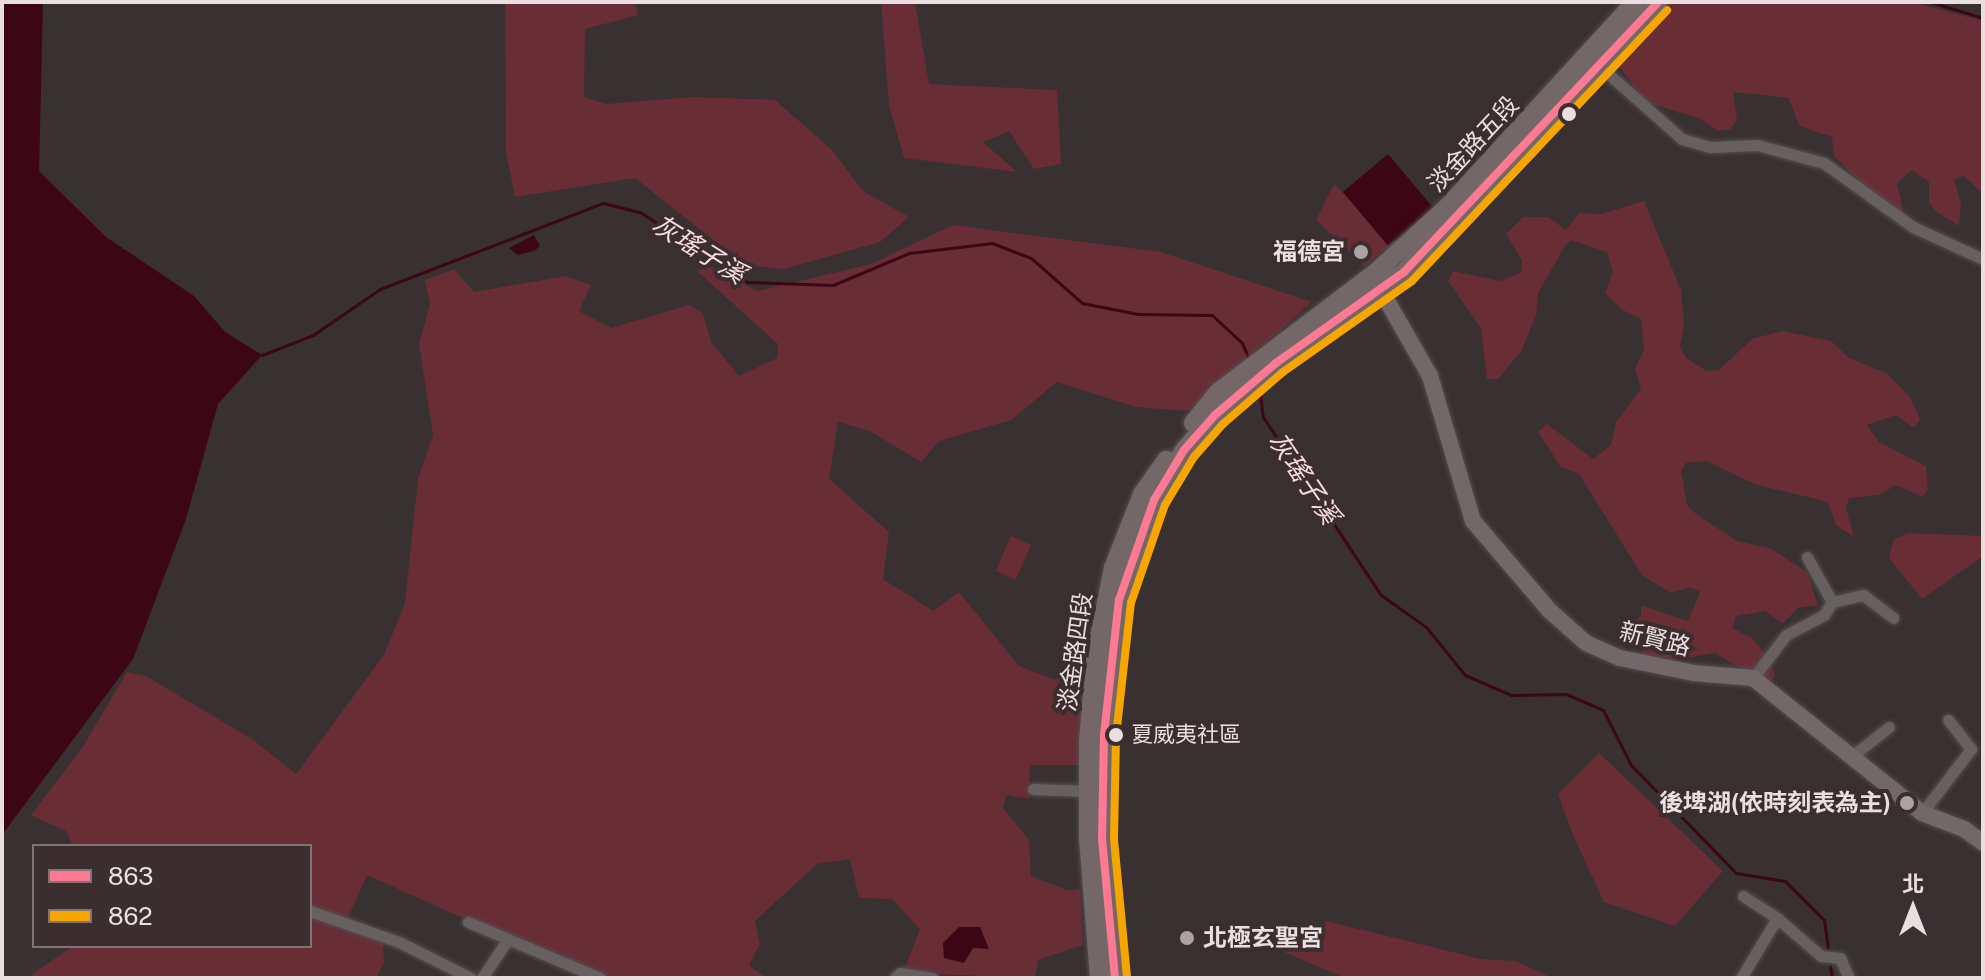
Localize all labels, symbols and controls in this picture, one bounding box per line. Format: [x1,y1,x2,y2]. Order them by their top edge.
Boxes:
street label: 淡金路五段 [1422,90,1524,198]
unlabelled marker [1561,106,1577,122]
water label: 灰瑤子溪 [647,208,751,290]
place label: 福德宮 [1273,238,1345,266]
marker: 福德宮 [1352,243,1370,261]
water label: 灰瑤子溪 [1262,426,1346,530]
street label: 淡金路四段 [1052,591,1098,713]
street label: 新賢路 [1617,616,1693,662]
place label: 夏威夷社區 [1131,722,1241,748]
marker: 夏威夷社區 [1108,727,1124,743]
place label: 後埤湖(依時刻表為主) [1659,789,1891,817]
marker: 後埤湖(依時刻表為主) [1898,794,1916,812]
legend [32,844,312,948]
text: 863 [108,862,153,890]
north arrow [1873,868,1953,948]
text: 北 [1902,871,1924,897]
text: 862 [108,902,153,930]
place label: 北極玄聖宮 [1203,924,1323,952]
marker: 北極玄聖宮 [1178,929,1196,947]

